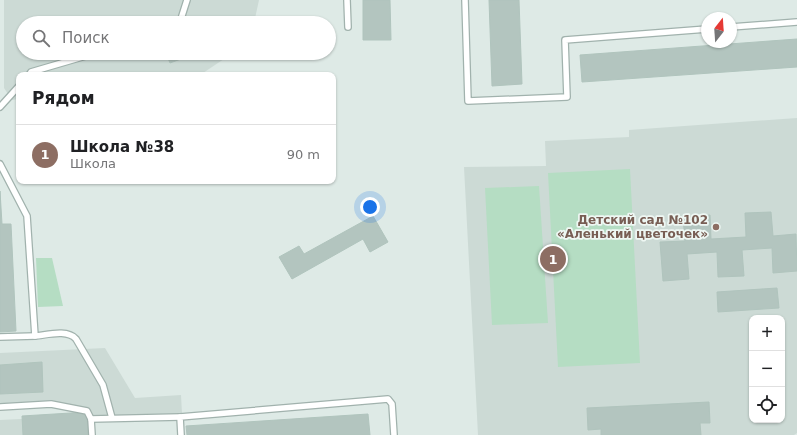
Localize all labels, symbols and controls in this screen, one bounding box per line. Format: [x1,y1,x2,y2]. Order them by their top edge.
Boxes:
north arrow [701,12,737,48]
search box [16,16,336,60]
icon: search [30,27,52,49]
text: Поиск [62,29,110,47]
text: Рядом [32,88,95,108]
text: Школа №38 [70,138,174,156]
text: 1 [40,147,50,162]
text: 90 m [287,147,320,162]
text: Школа [70,156,116,171]
your location [360,197,380,217]
place label: Детский сад №102 «Аленький цветочек» [557,213,708,241]
marker: Детский сад №102 «Аленький цветочек» [711,222,721,232]
pin: 1 [540,244,566,274]
map controls [749,315,785,423]
button: + [749,315,785,351]
button: − [749,351,785,387]
button: locate [749,387,785,423]

